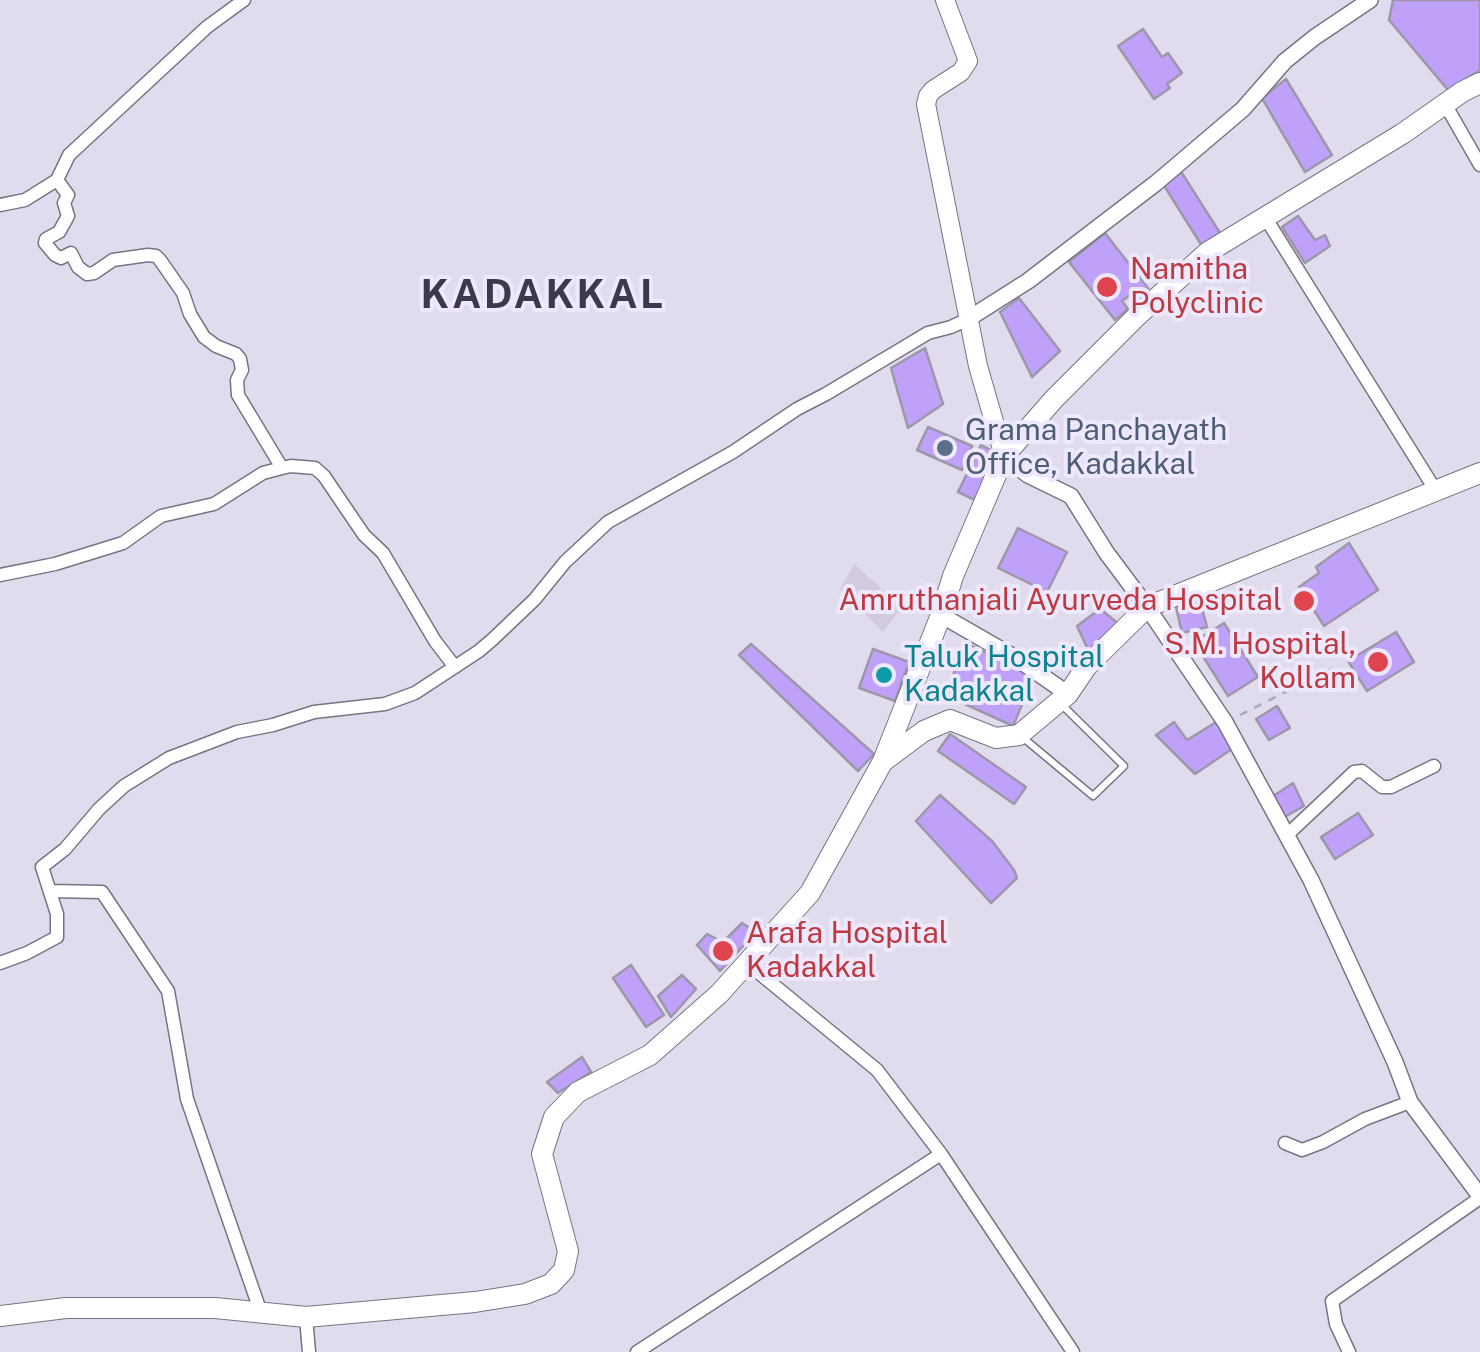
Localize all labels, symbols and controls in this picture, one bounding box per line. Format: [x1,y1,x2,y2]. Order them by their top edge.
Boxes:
place label: Namitha Polyclinic [1130,252,1264,322]
district label: KADAKKAL [420,272,666,320]
marker: Namitha Polyclinic [1094,274,1120,300]
place label: Grama Panchayath Office, Kadakkal [965,413,1227,484]
marker: Grama Panchayath Office, Kadakkal [934,437,956,459]
place label: Amruthanjali Ayurveda Hospital [838,583,1282,619]
marker: Amruthanjali Ayurveda Hospital [1291,588,1317,614]
place label: S.M. Hospital, Kollam [1164,627,1356,698]
place label: Taluk Hospital Kadakkal [904,640,1104,710]
marker: S.M. Hospital, Kollam [1365,649,1391,675]
marker: Taluk Hospital Kadakkal [873,664,895,686]
place label: Arafa Hospital Kadakkal [746,916,948,986]
marker: Arafa Hospital Kadakkal [710,938,736,964]

